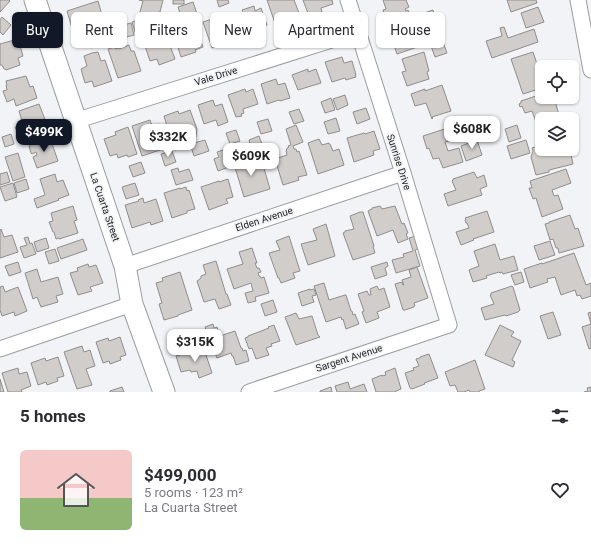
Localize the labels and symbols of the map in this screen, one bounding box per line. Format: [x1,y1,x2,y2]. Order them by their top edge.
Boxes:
street label: Vale Drive [193,64,239,88]
pin: $608K [444,116,500,150]
pin: $499K [16,119,72,153]
pin: $332K [140,124,196,158]
street label: Sunrise Drive [385,133,413,191]
pin: $609K [223,143,279,177]
street label: La Cuarta Street [88,171,122,243]
street label: Elden Avenue [234,205,294,233]
pin: $315K [167,329,223,363]
street label: Sargent Avenue [314,342,384,374]

